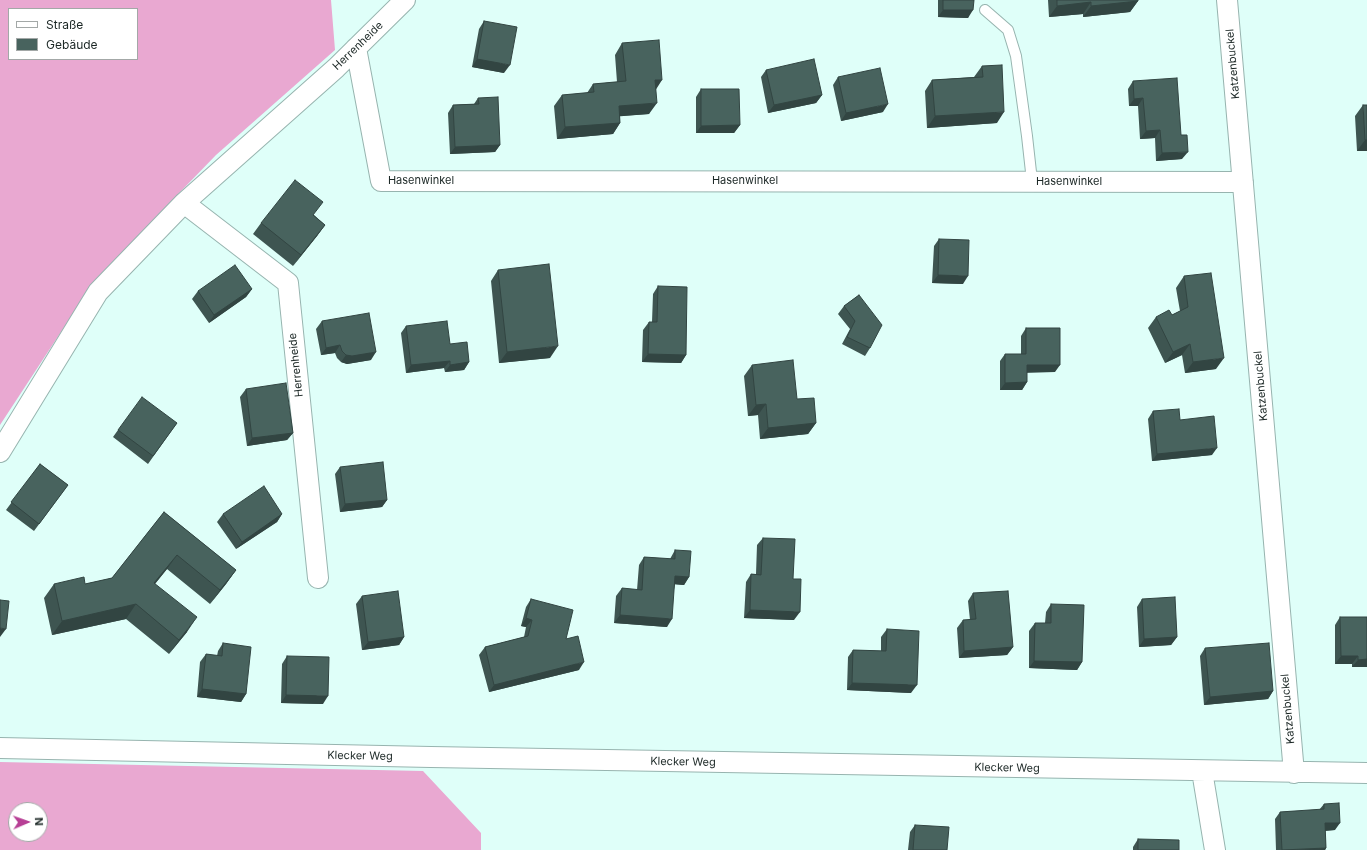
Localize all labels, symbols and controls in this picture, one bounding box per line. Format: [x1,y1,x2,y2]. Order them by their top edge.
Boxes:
legend [8,8,138,60]
text: Straße [46,17,83,32]
street label: Herrenheide [330,19,386,73]
street label: Katzenbuckel [1223,28,1243,100]
text: Gebäude [46,37,98,52]
street label: Hasenwinkel [388,174,454,188]
street label: Hasenwinkel [712,174,778,188]
street label: Hasenwinkel [1036,175,1102,189]
street label: Herrenheide [286,332,306,398]
street label: Katzenbuckel [1251,350,1271,422]
street label: Katzenbuckel [1278,673,1298,745]
street label: Klecker Weg [327,749,393,763]
street label: Klecker Weg [650,755,716,769]
street label: Klecker Weg [974,761,1040,775]
north arrow [8,802,48,842]
text: N [32,817,46,826]

